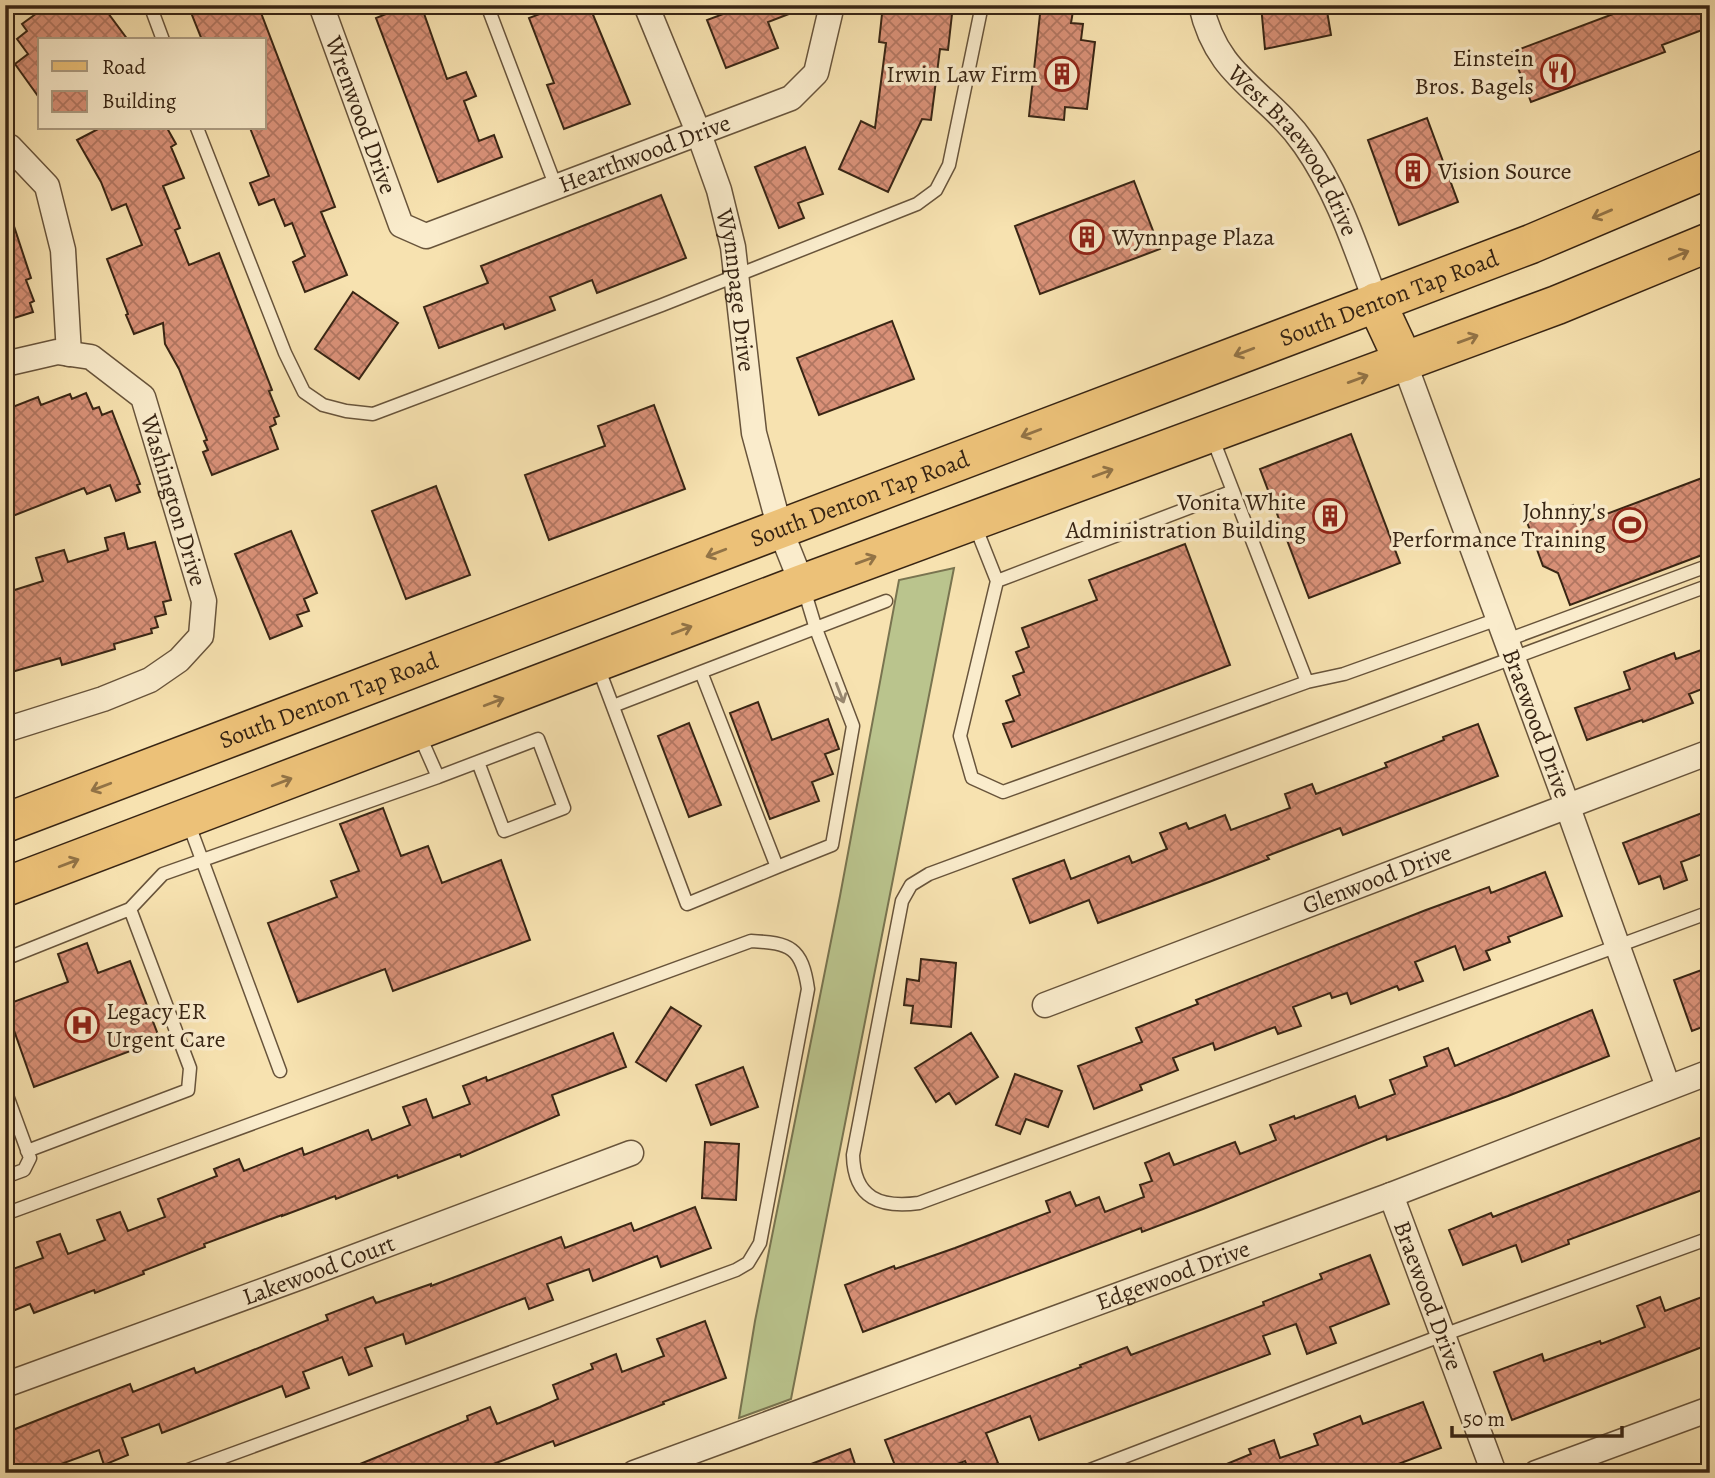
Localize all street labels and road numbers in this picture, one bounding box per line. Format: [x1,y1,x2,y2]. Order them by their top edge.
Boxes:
street label: Wrenwood Drive [317,31,404,198]
street label: West Braewood drive [1220,57,1366,241]
street label: Hearthwood Drive [554,106,735,200]
street label: Wynnpage Drive [708,205,763,373]
street label: South Denton Tap Road [1275,242,1503,354]
street label: Washington Drive [133,409,215,590]
street label: South Denton Tap Road [746,443,974,555]
street label: South Denton Tap Road [214,644,443,756]
street label: Braewood Drive [1495,644,1579,803]
street label: Glenwood Drive [1298,836,1456,922]
street label: Braewood Drive [1386,1216,1470,1375]
street label: Lakewood Court [238,1227,399,1313]
street label: Edgewood Drive [1092,1232,1254,1318]

